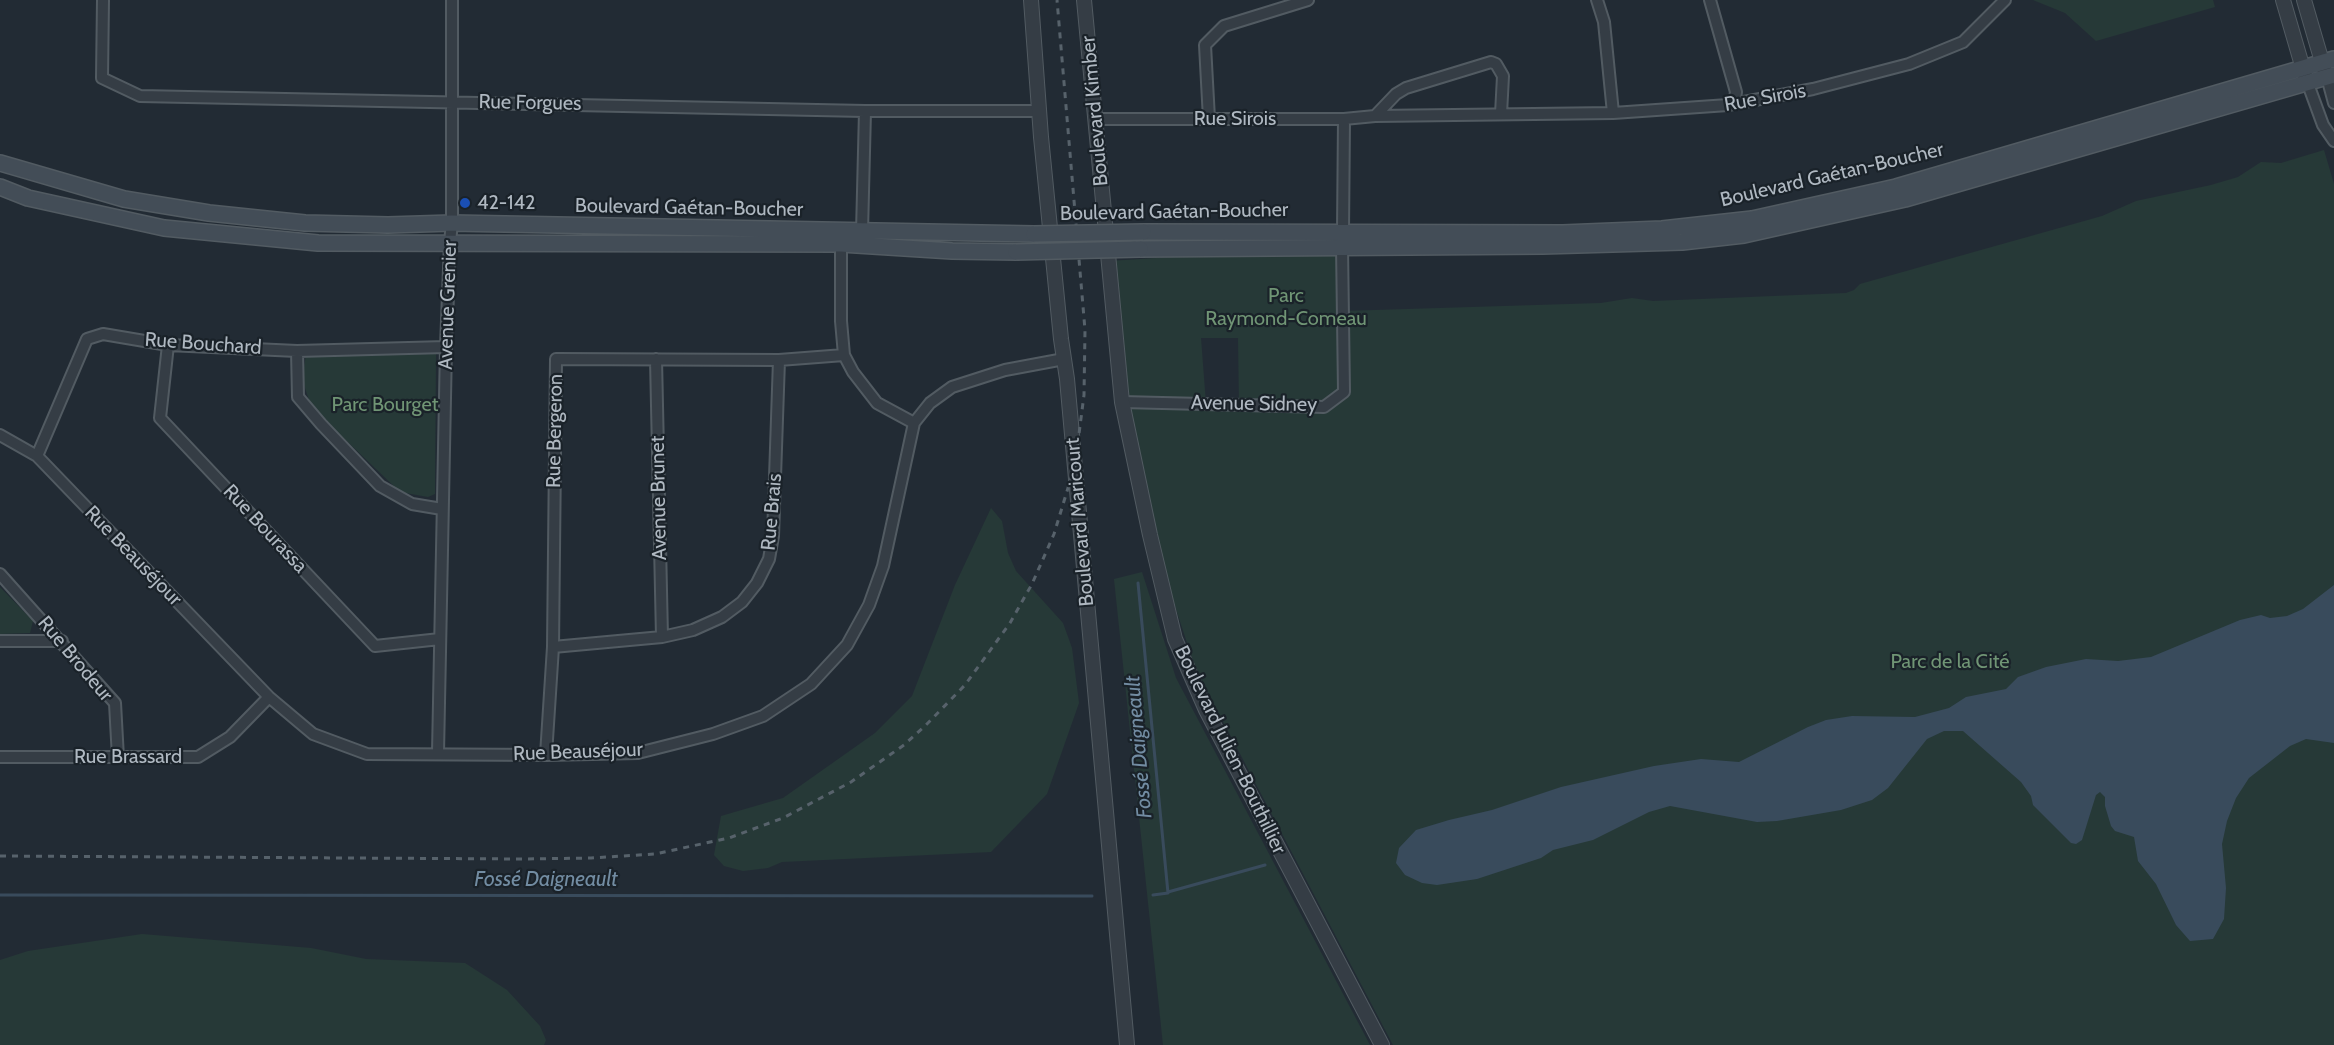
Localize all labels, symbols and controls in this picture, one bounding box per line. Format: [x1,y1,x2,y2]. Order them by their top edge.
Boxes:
street label: Boulevard Kimber [1076,35,1114,187]
street label: Rue Sirois [1722,79,1808,117]
street label: Rue Forgues [478,90,582,116]
street label: Rue Sirois [1194,107,1276,131]
street label: Boulevard Gaétan-Boucher [1718,138,1946,212]
place label: 42-142 [477,191,535,215]
street label: Boulevard Gaétan-Boucher [575,194,803,222]
marker: 42-142 [458,196,472,210]
street label: Boulevard Gaétan-Boucher [1060,198,1288,226]
street label: Avenue Grenier [434,240,462,370]
park label: Parc Raymond-Comeau [1205,284,1367,331]
street label: Rue Bouchard [144,328,262,360]
street label: Rue Bergeron [542,374,568,488]
street label: Avenue Sidney [1191,391,1317,417]
park label: Parc Bourget [332,393,438,417]
street label: Avenue Brunet [646,435,672,561]
street label: Boulevard Maricourt [1061,437,1099,607]
street label: Rue Brais [757,473,787,551]
street label: Rue Bourassa [218,480,312,578]
street label: Rue Beauséjour [79,501,187,611]
street label: Rue Brodeur [32,611,118,707]
street label: Boulevard Julien-Bouthillier [1169,642,1291,858]
park label: Parc de la Cité [1890,650,2010,674]
water label: Fossé Daigneault [1120,675,1158,819]
street label: Rue Beauséjour [513,738,643,766]
street label: Rue Brassard [74,745,182,769]
water label: Fossé Daigneault [474,867,618,893]

